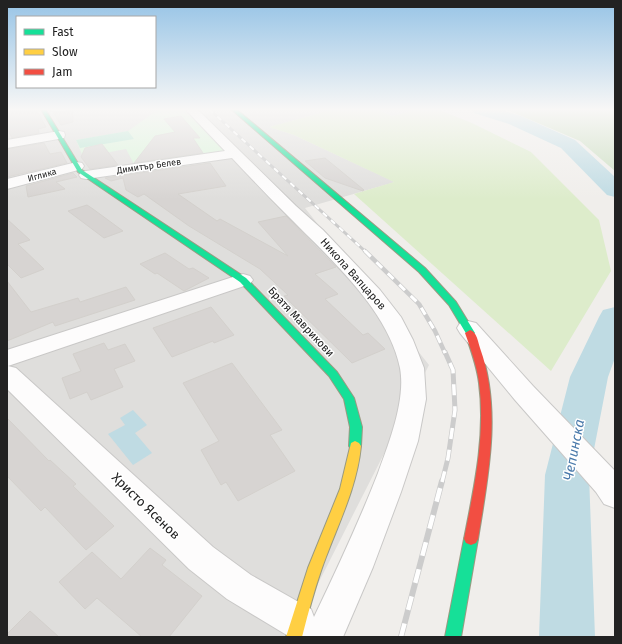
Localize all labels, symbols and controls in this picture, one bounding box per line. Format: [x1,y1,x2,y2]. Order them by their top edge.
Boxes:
legend [16,16,156,88]
text: Fast [52,25,74,39]
text: Slow [52,45,78,59]
text: Jam [52,65,72,79]
street label: Димитър Белев [115,157,182,176]
street label: Иглика [26,166,58,184]
street label: Никола Вапцаров [317,235,389,313]
street label: Братя Маврикови [265,284,337,360]
water label: Чепинска [560,418,588,482]
street label: Христо Ясенов [109,470,183,542]

